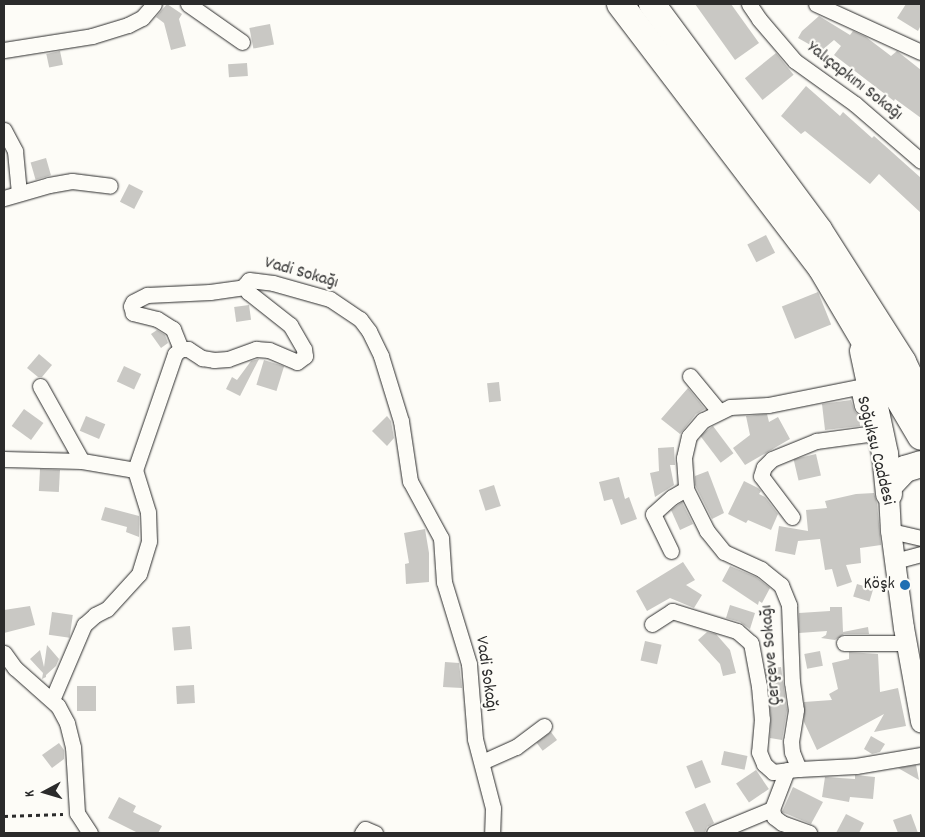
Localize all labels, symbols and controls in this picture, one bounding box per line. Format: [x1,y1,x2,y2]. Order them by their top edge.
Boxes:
street label: Yalıçapkını Sokağı [802,38,906,126]
street label: Vadi Sokağı [262,253,340,295]
street label: Soğuksu Caddesi [850,394,898,508]
place label: Köşk [864,574,895,596]
marker: Köşk [899,579,911,591]
street label: Çerçeve Sokağı [757,604,787,706]
street label: Vadi Sokağı [469,635,501,713]
north arrow [20,767,70,817]
text: K [20,789,40,798]

